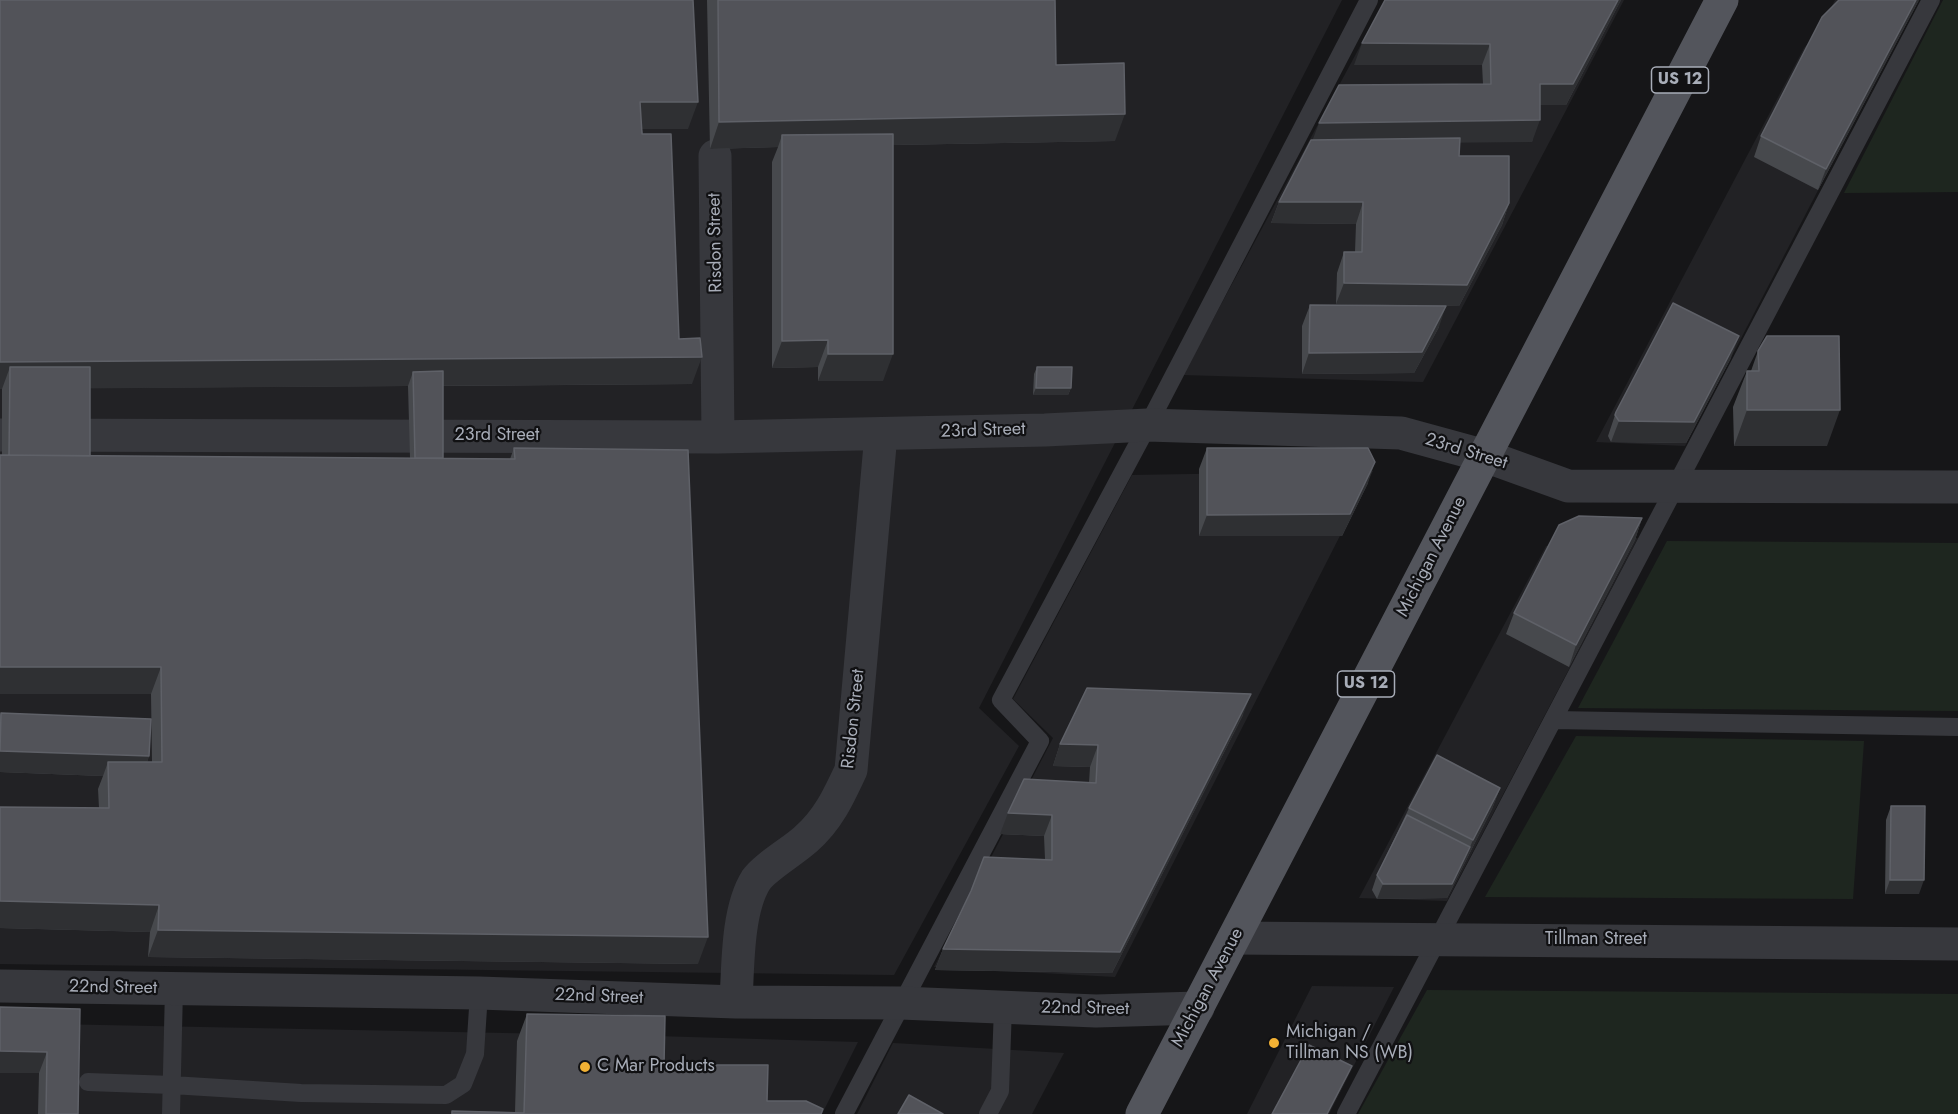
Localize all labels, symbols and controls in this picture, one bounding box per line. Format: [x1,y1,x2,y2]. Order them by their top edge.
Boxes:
road number: US 12 [1652,67,1708,93]
street label: Risdon Street [704,193,728,293]
street label: 23rd Street [940,419,1026,443]
street label: 23rd Street [455,425,539,447]
street label: 23rd Street [1422,429,1510,475]
street label: Michigan Avenue [1392,493,1472,621]
street label: Risdon Street [838,668,870,770]
road number: US 12 [1338,671,1394,697]
street label: Michigan Avenue [1168,925,1248,1051]
street label: Tillman Street [1545,929,1647,951]
street label: 22nd Street [69,976,157,1000]
street label: 22nd Street [554,985,644,1009]
street label: 22nd Street [1041,997,1129,1021]
place label: Michigan / Tillman NS (WB) [1286,1022,1413,1064]
marker: Michigan / Tillman NS (WB) [1267,1036,1281,1050]
place label: C Mar Products [597,1056,715,1078]
marker: C Mar Products [578,1060,592,1074]

